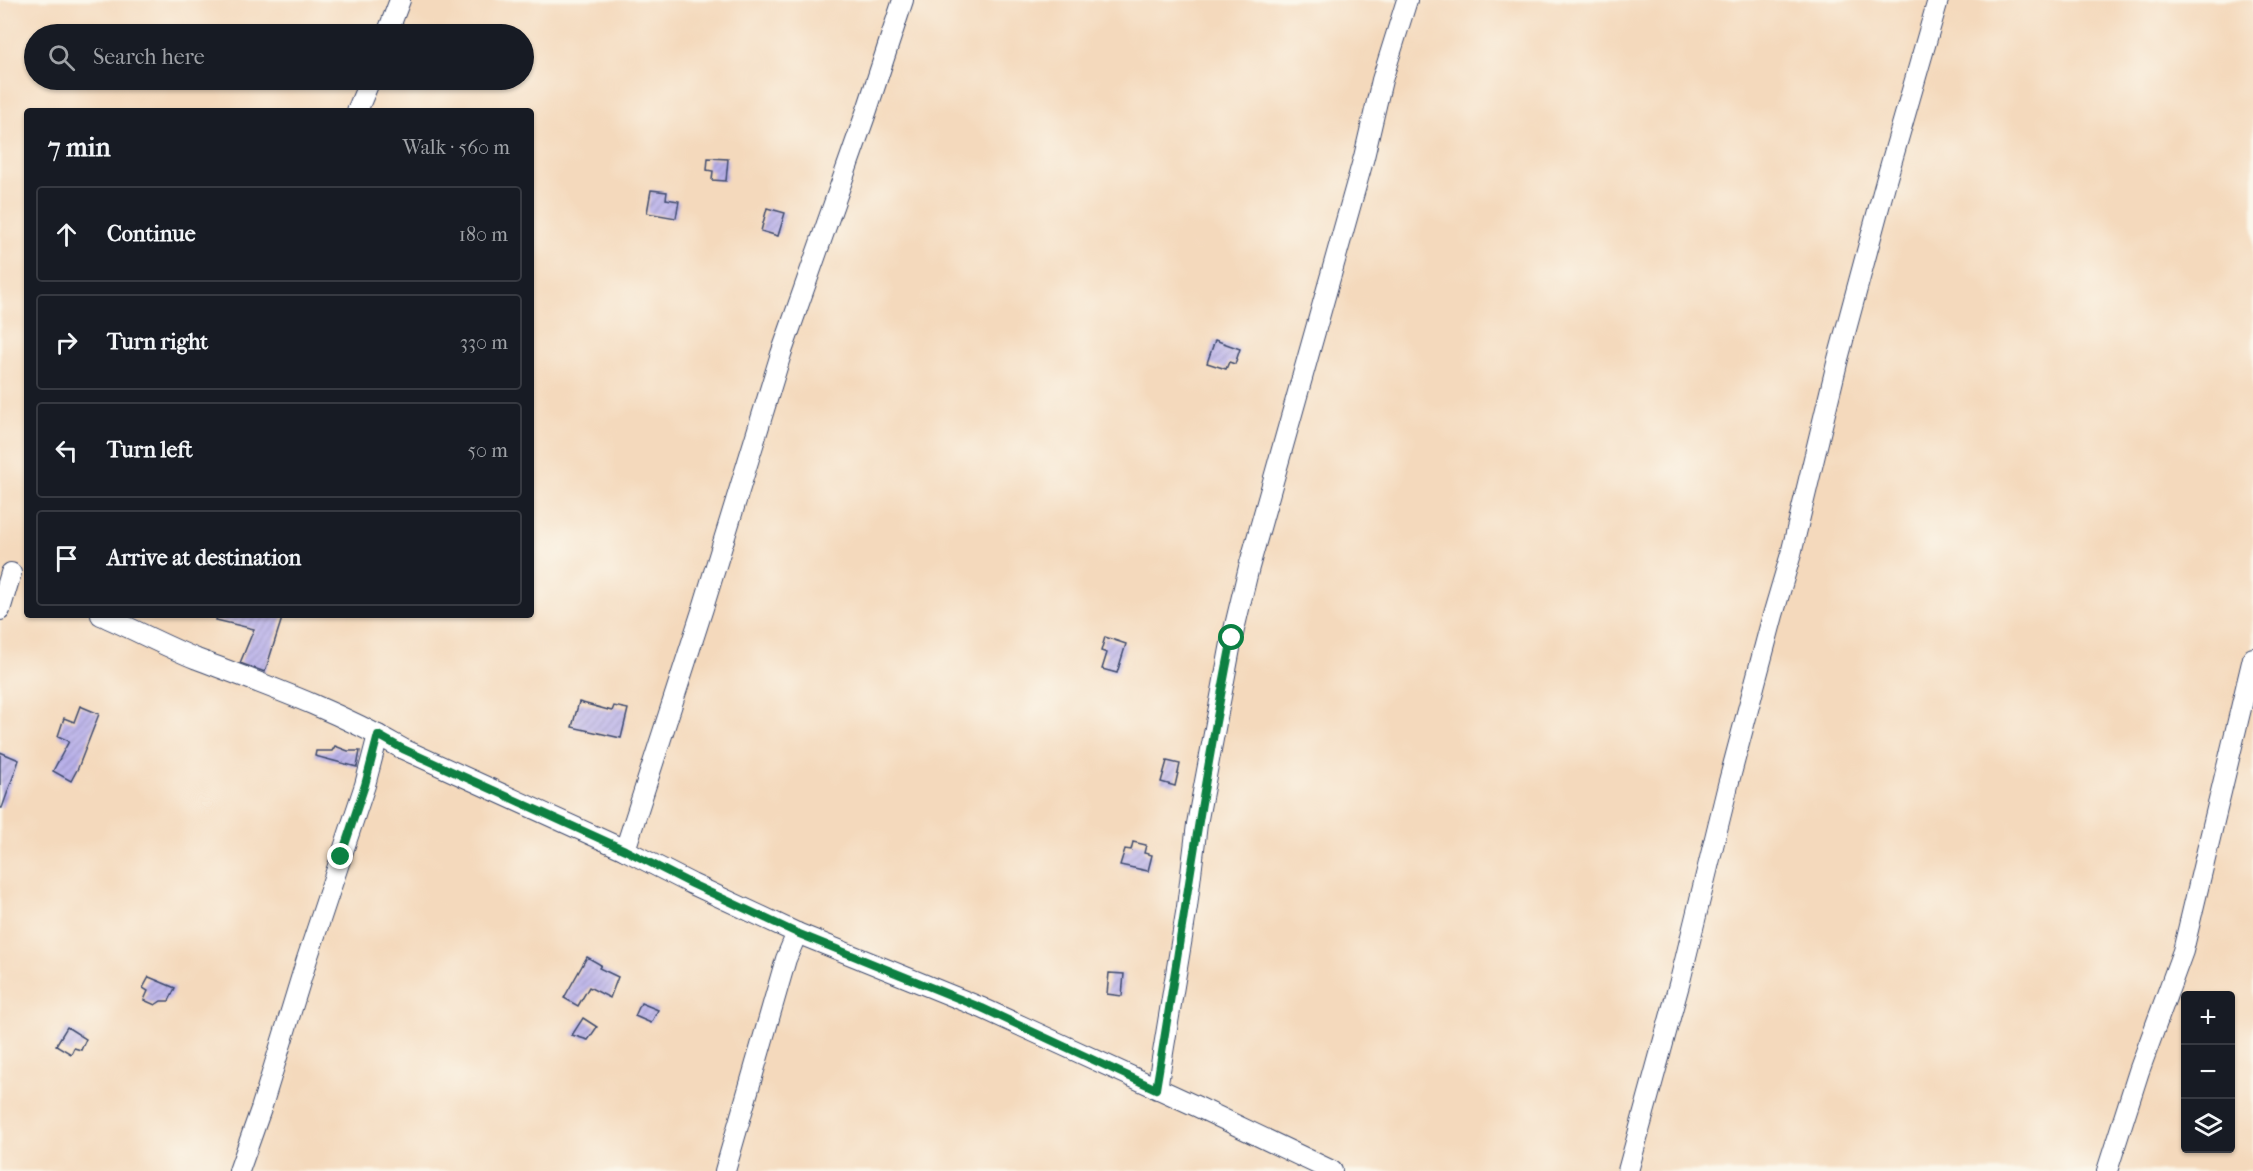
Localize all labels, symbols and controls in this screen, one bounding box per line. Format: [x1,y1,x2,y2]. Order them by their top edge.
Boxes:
search box [24,24,534,90]
icon: search [45,41,78,74]
text: Search here [93,44,205,70]
text: 7 min [48,132,111,163]
text: Walk · 560 m [403,136,510,159]
icon: ahead [50,218,83,251]
text: Continue [107,221,196,247]
text: 180 m [459,223,508,246]
icon: right [50,326,83,359]
text: Turn right [107,329,208,355]
text: 330 m [460,331,508,354]
icon: left [50,434,83,467]
text: Turn left [107,437,193,463]
text: 50 m [467,439,508,462]
icon: arrive [50,542,83,575]
text: Arrive at destination [107,545,301,571]
route start [1218,624,1244,650]
route end [327,843,353,869]
map controls [2181,991,2235,1153]
button: + [2181,991,2235,1045]
button: − [2181,1045,2235,1099]
button: layers [2181,1099,2235,1153]

